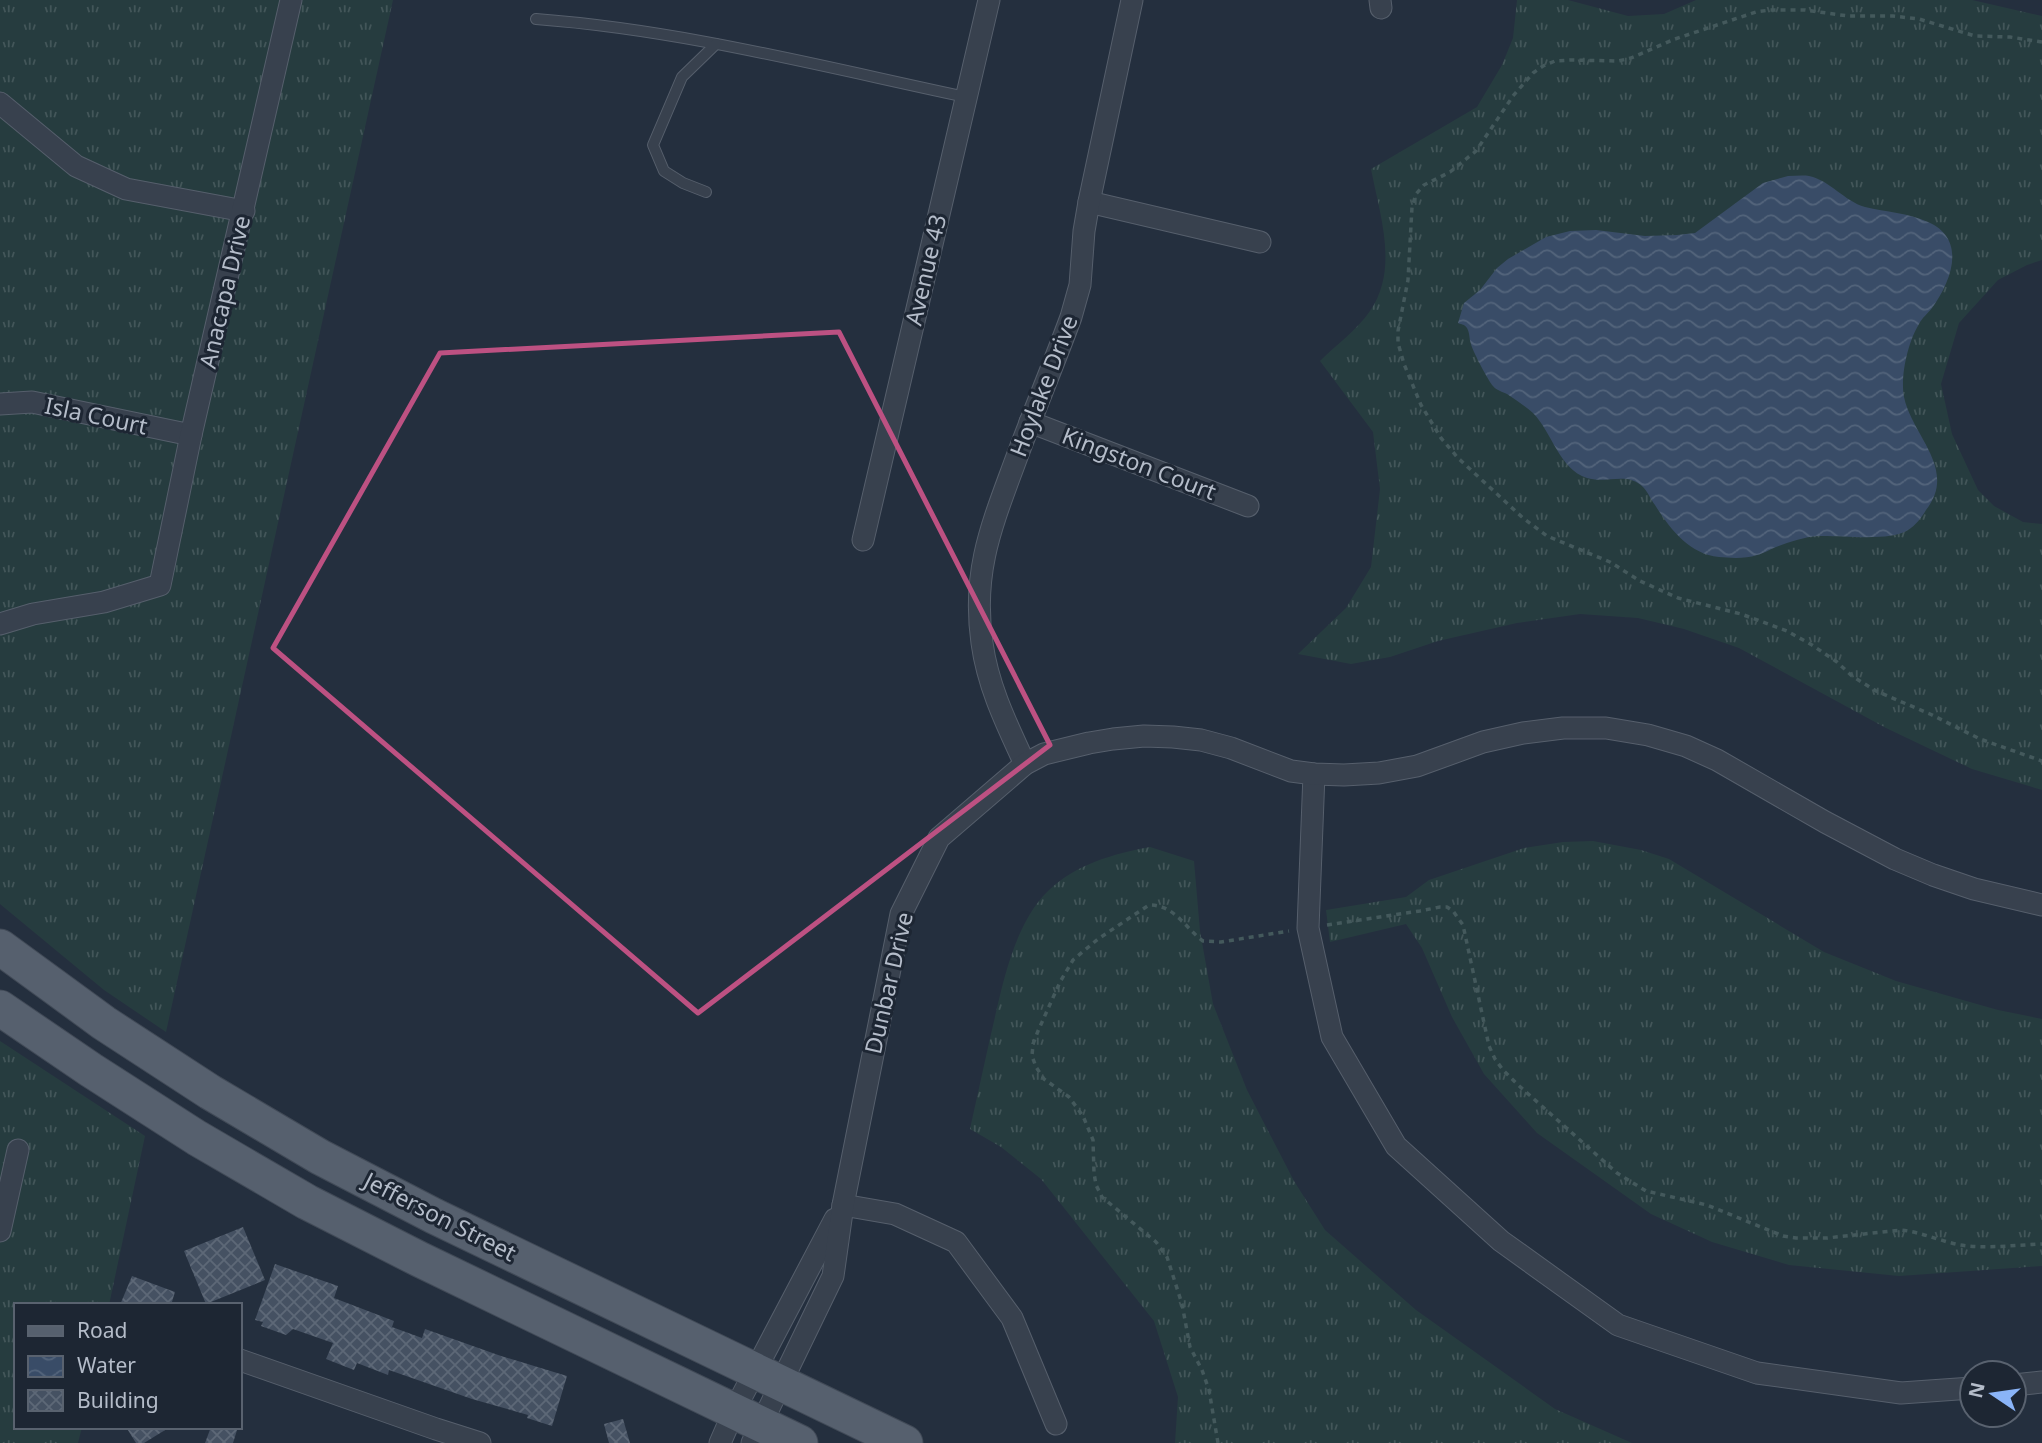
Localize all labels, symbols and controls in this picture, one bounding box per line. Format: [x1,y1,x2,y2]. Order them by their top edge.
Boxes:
street label: Avenue 43 [897,211,953,328]
street label: Anacapa Drive [191,212,257,371]
street label: Hoylake Drive [1001,310,1085,461]
street label: Isla Court [42,389,150,441]
street label: Kingston Court [1058,419,1221,507]
street label: Dunbar Drive [856,909,920,1057]
street label: Jefferson Street [357,1163,522,1268]
legend [14,1303,242,1429]
text: Road [77,1316,127,1344]
text: Water [77,1351,136,1379]
north arrow [1958,1359,2028,1429]
text: N [1962,1380,1991,1401]
text: Building [77,1386,159,1414]

